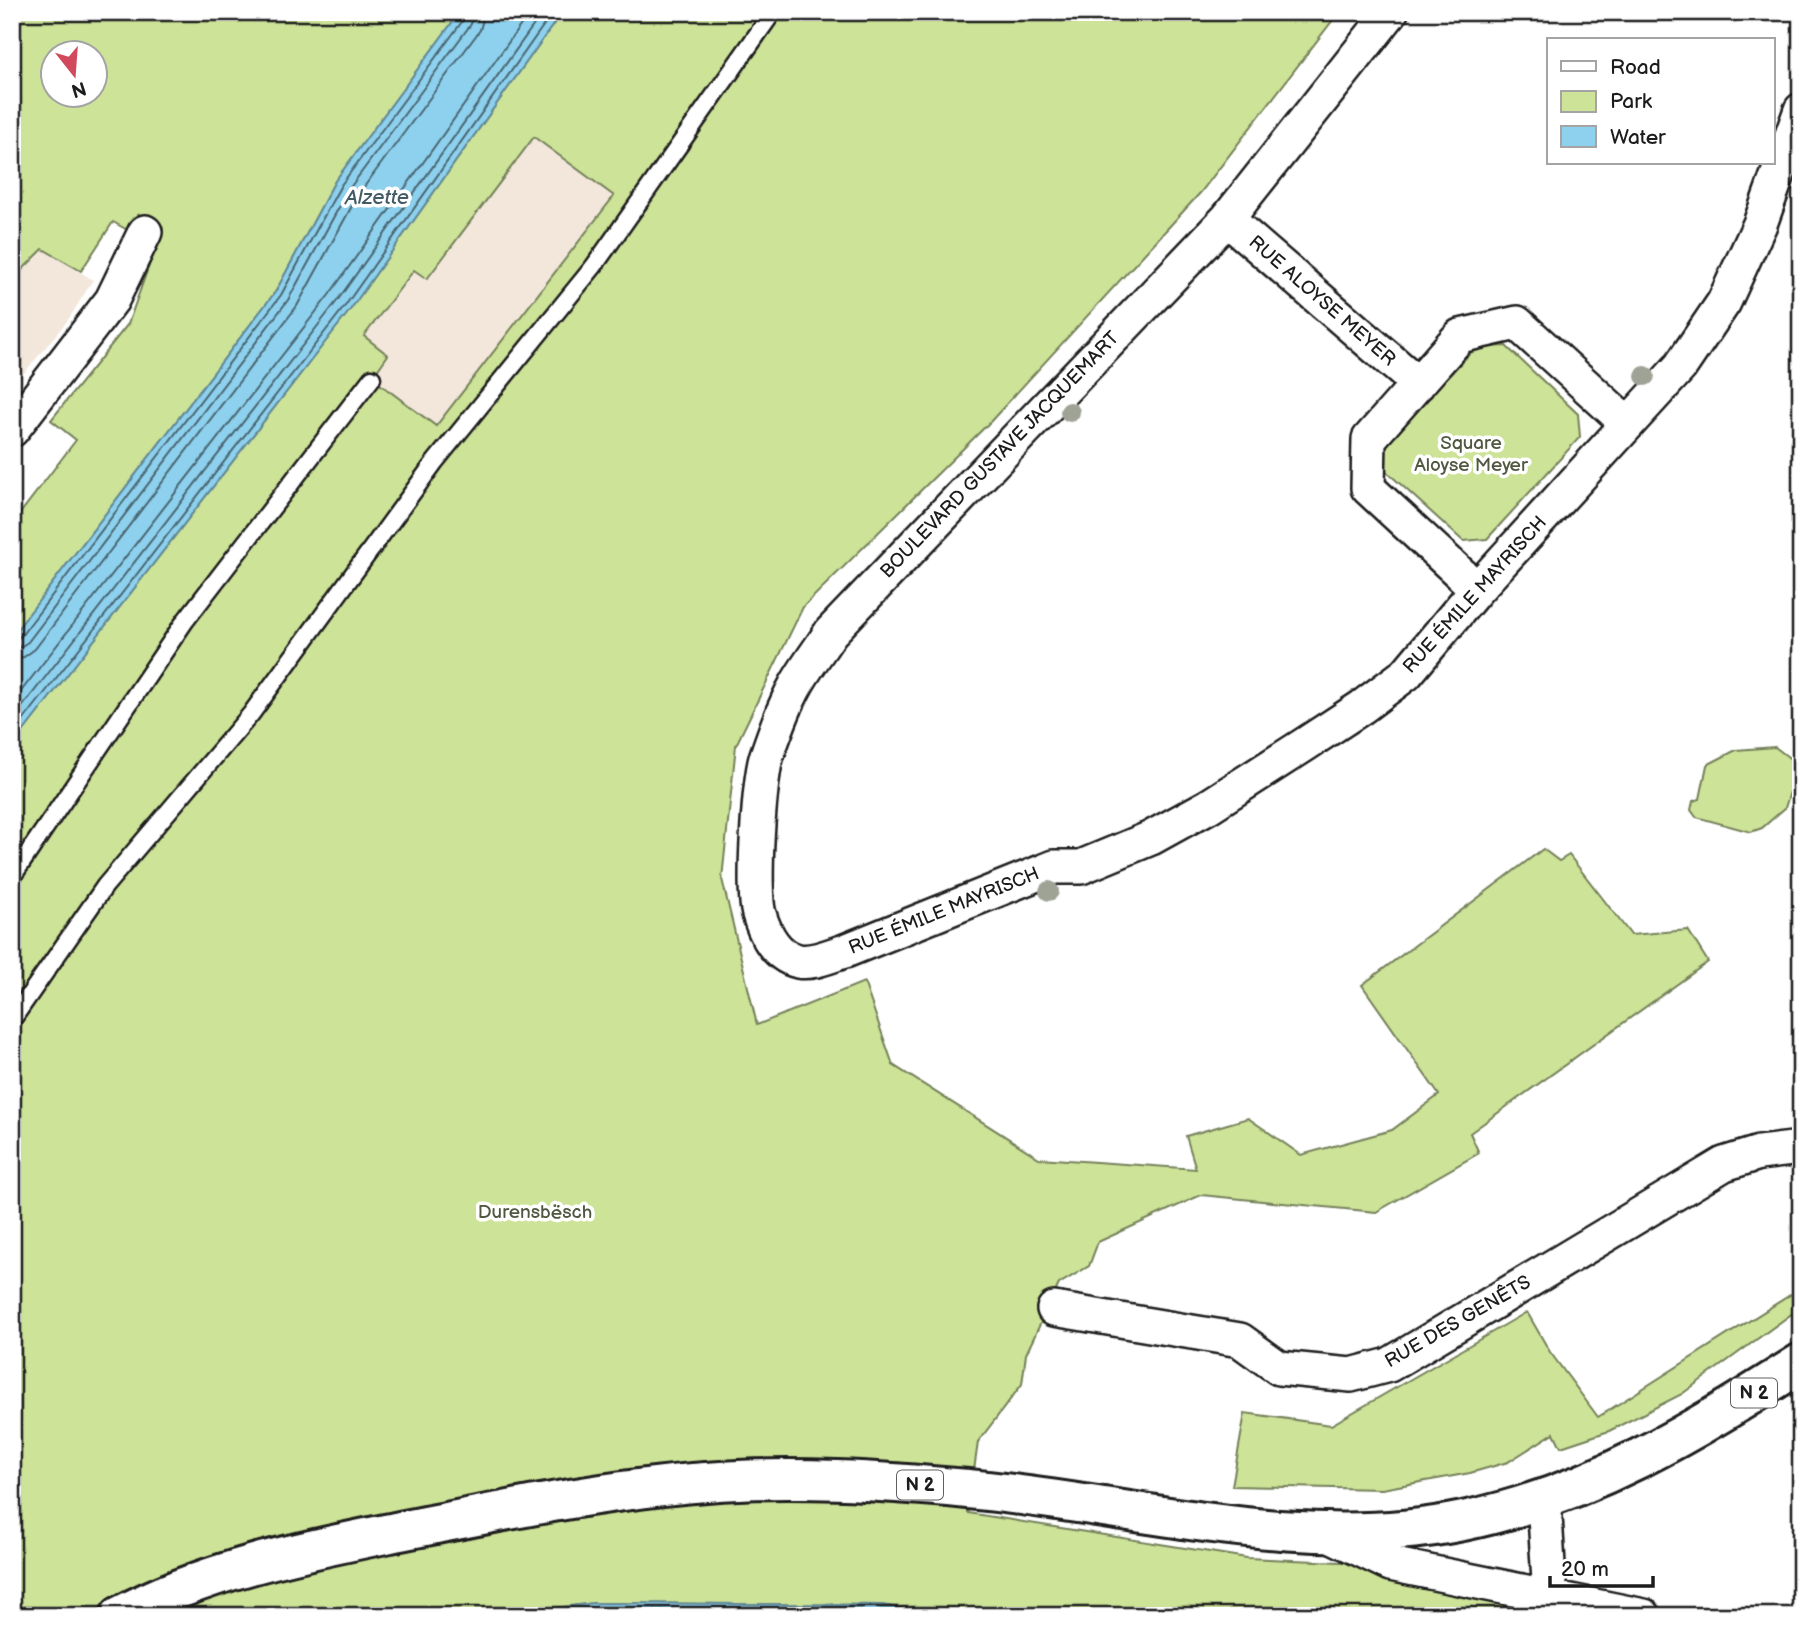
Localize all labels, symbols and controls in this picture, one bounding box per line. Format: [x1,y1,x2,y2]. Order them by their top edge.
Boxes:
north arrow [38,38,108,108]
legend [1547,38,1774,164]
text: Road [1610,55,1661,80]
text: N [68,76,89,102]
text: Park [1610,89,1653,114]
text: Water [1610,125,1666,150]
water label: Alzette [344,185,409,210]
street label: RUE ALOYSE MEYER [1244,231,1400,371]
street label: BOULEVARD GUSTAVE JACQUEMART [876,326,1125,583]
park label: Square Aloyse Meyer [1414,432,1529,477]
street label: RUE ÉMILE MAYRISCH [1398,511,1552,678]
street label: RUE ÉMILE MAYRISCH [845,861,1043,960]
park label: Durensbësch [478,1201,592,1224]
street label: RUE DES GENÊTS [1380,1270,1535,1373]
road number: N 2 [1731,1378,1777,1408]
road number: N 2 [897,1470,943,1500]
scale bar [1550,1544,1654,1588]
text: 20 m [1561,1557,1609,1582]

